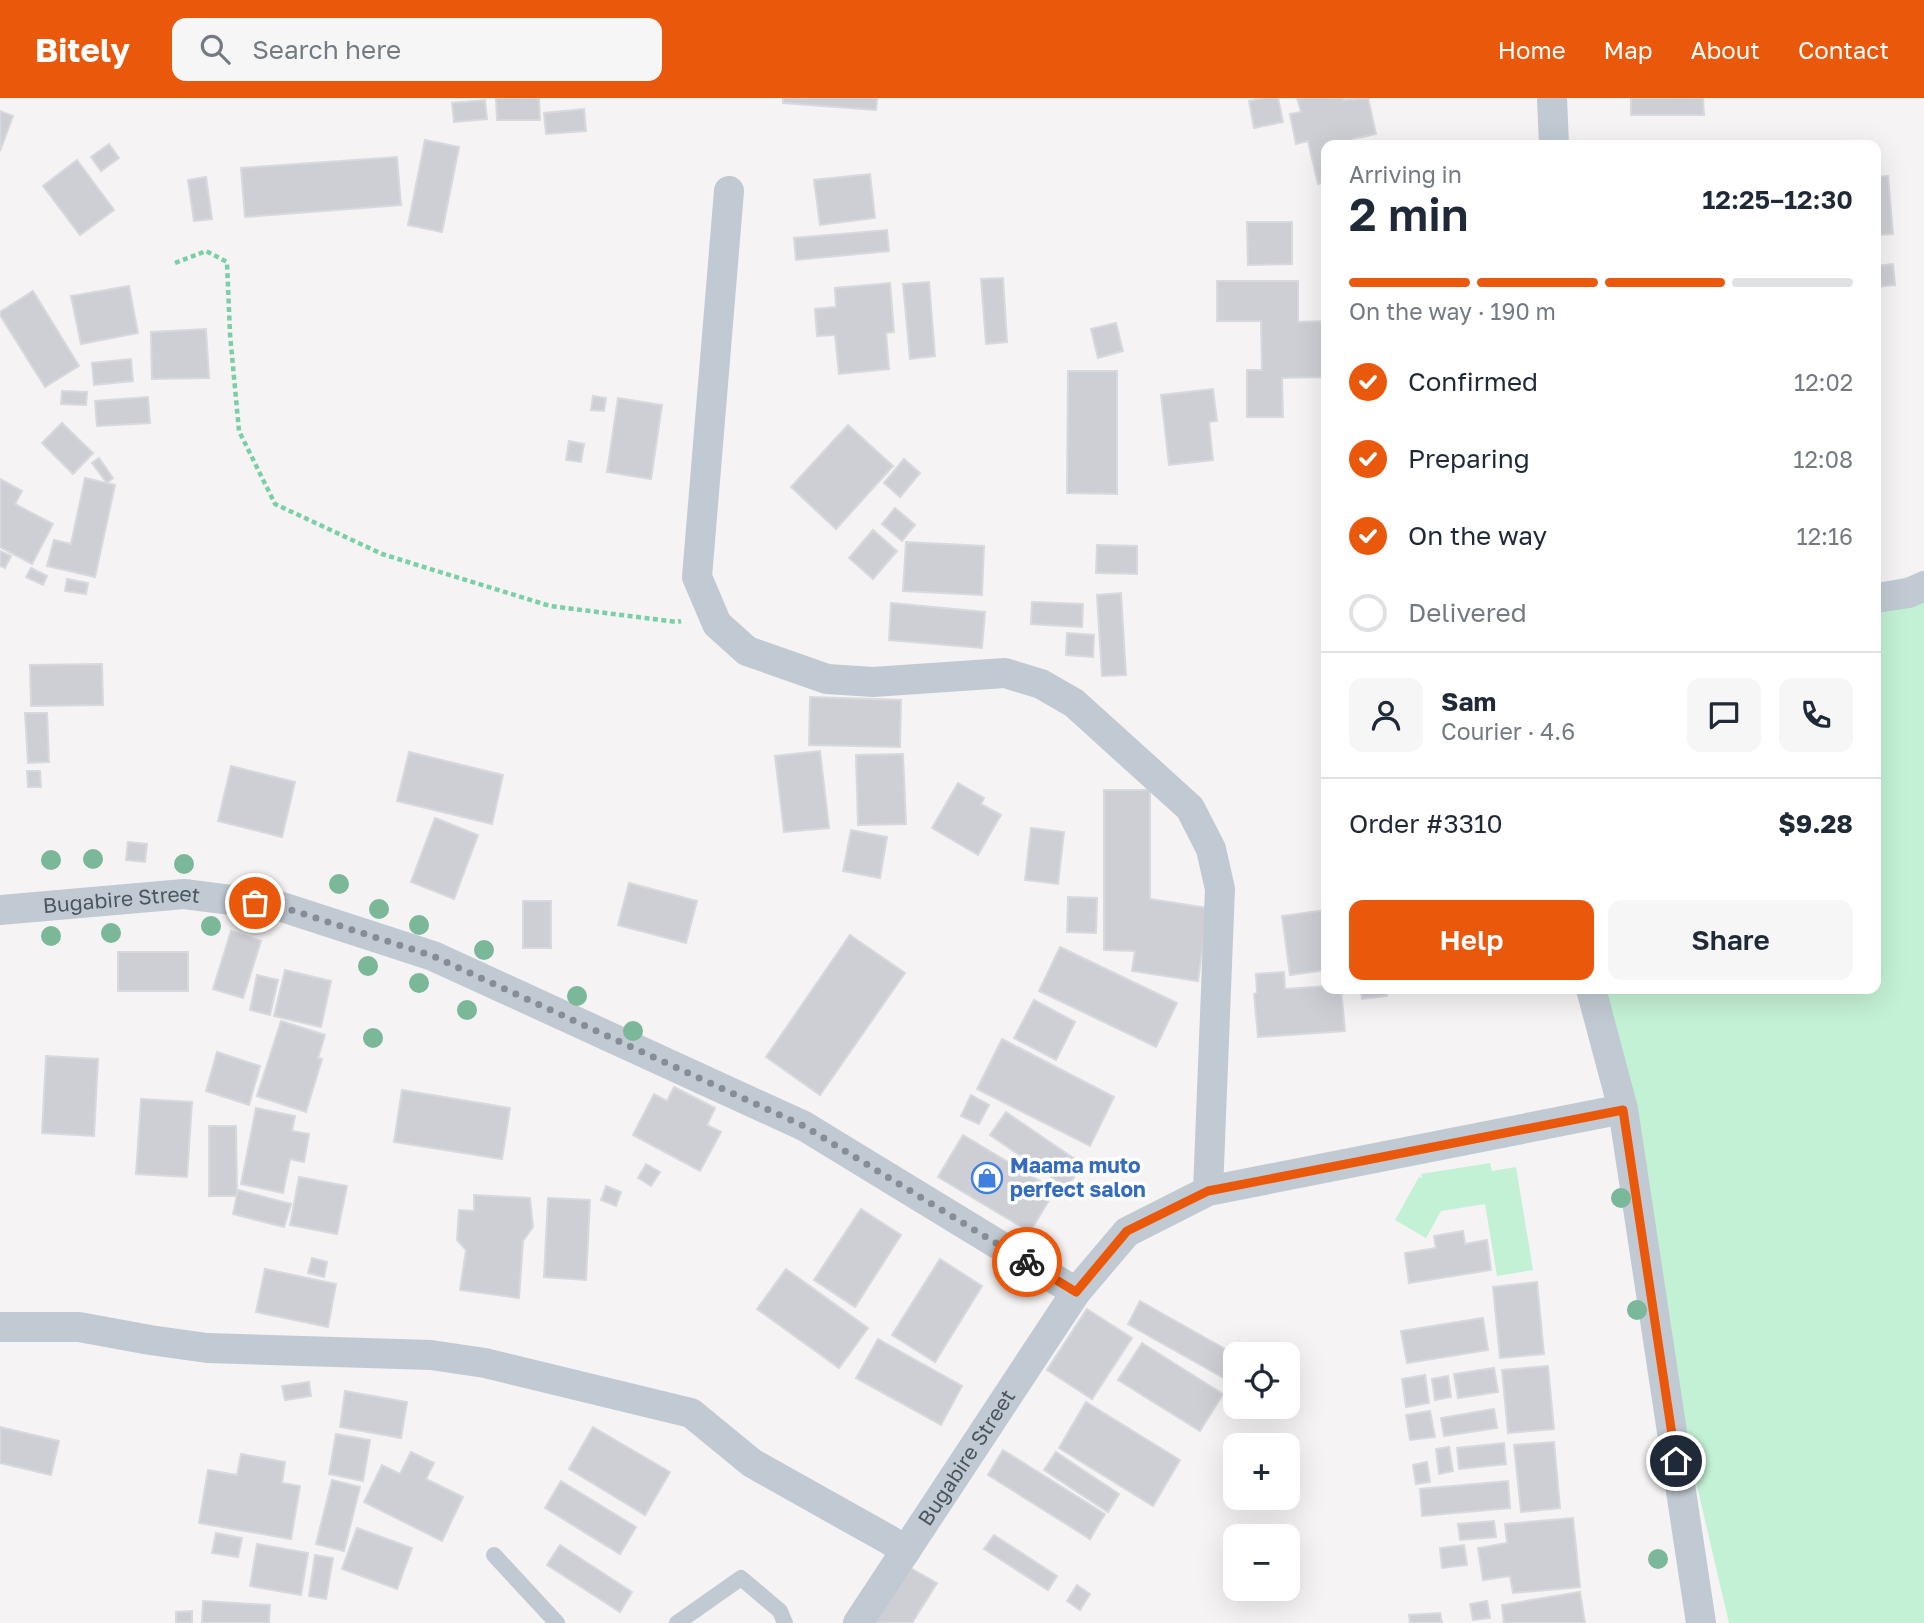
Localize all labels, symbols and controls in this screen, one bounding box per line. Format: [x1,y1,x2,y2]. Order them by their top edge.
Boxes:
search box [172,18,662,81]
text: Bitely [35,30,130,69]
icon: search [196,30,234,68]
text: Search here [252,34,401,65]
text: Home [1498,35,1566,64]
text: Map [1604,35,1653,64]
text: About [1691,35,1760,64]
text: Contact [1798,35,1889,64]
text: Arriving in [1349,160,1462,188]
text: 12:25–12:30 [1702,184,1853,215]
text: 2 min [1349,186,1469,241]
text: On the way · 190 m [1349,297,1556,325]
icon: check [1349,363,1387,401]
text: Confirmed [1408,366,1538,397]
text: 12:02 [1794,368,1853,396]
icon: check [1349,440,1387,478]
text: Preparing [1408,443,1530,474]
text: 12:08 [1793,445,1853,473]
icon: check [1349,517,1387,555]
text: On the way [1408,520,1547,551]
text: 12:16 [1797,522,1853,550]
text: Delivered [1408,597,1527,628]
button: person [1349,678,1423,752]
button: chat [1687,678,1761,752]
button: phone [1779,678,1853,752]
text: Sam [1441,686,1496,717]
text: Courier · 4.6 [1441,717,1575,745]
text: Order #3310 [1349,808,1503,839]
text: $9.28 [1778,808,1853,839]
pin [225,873,285,933]
street label: Bugabire Street [42,880,202,918]
icon: bag [236,884,274,922]
button: Help [1349,900,1594,980]
button: Share [1608,900,1853,980]
place label: Maama muto perfect salon [1010,1152,1146,1202]
shop icon: Maama muto perfect salon [970,1161,1004,1195]
courier [992,1227,1062,1297]
icon: bike [1008,1243,1046,1281]
map controls [1223,1342,1300,1601]
button: locate [1223,1342,1300,1419]
street label: Bugabire Street [912,1384,1020,1530]
pin [1646,1431,1706,1491]
button: + [1223,1433,1300,1510]
icon: home [1657,1442,1695,1480]
button: − [1223,1524,1300,1601]

